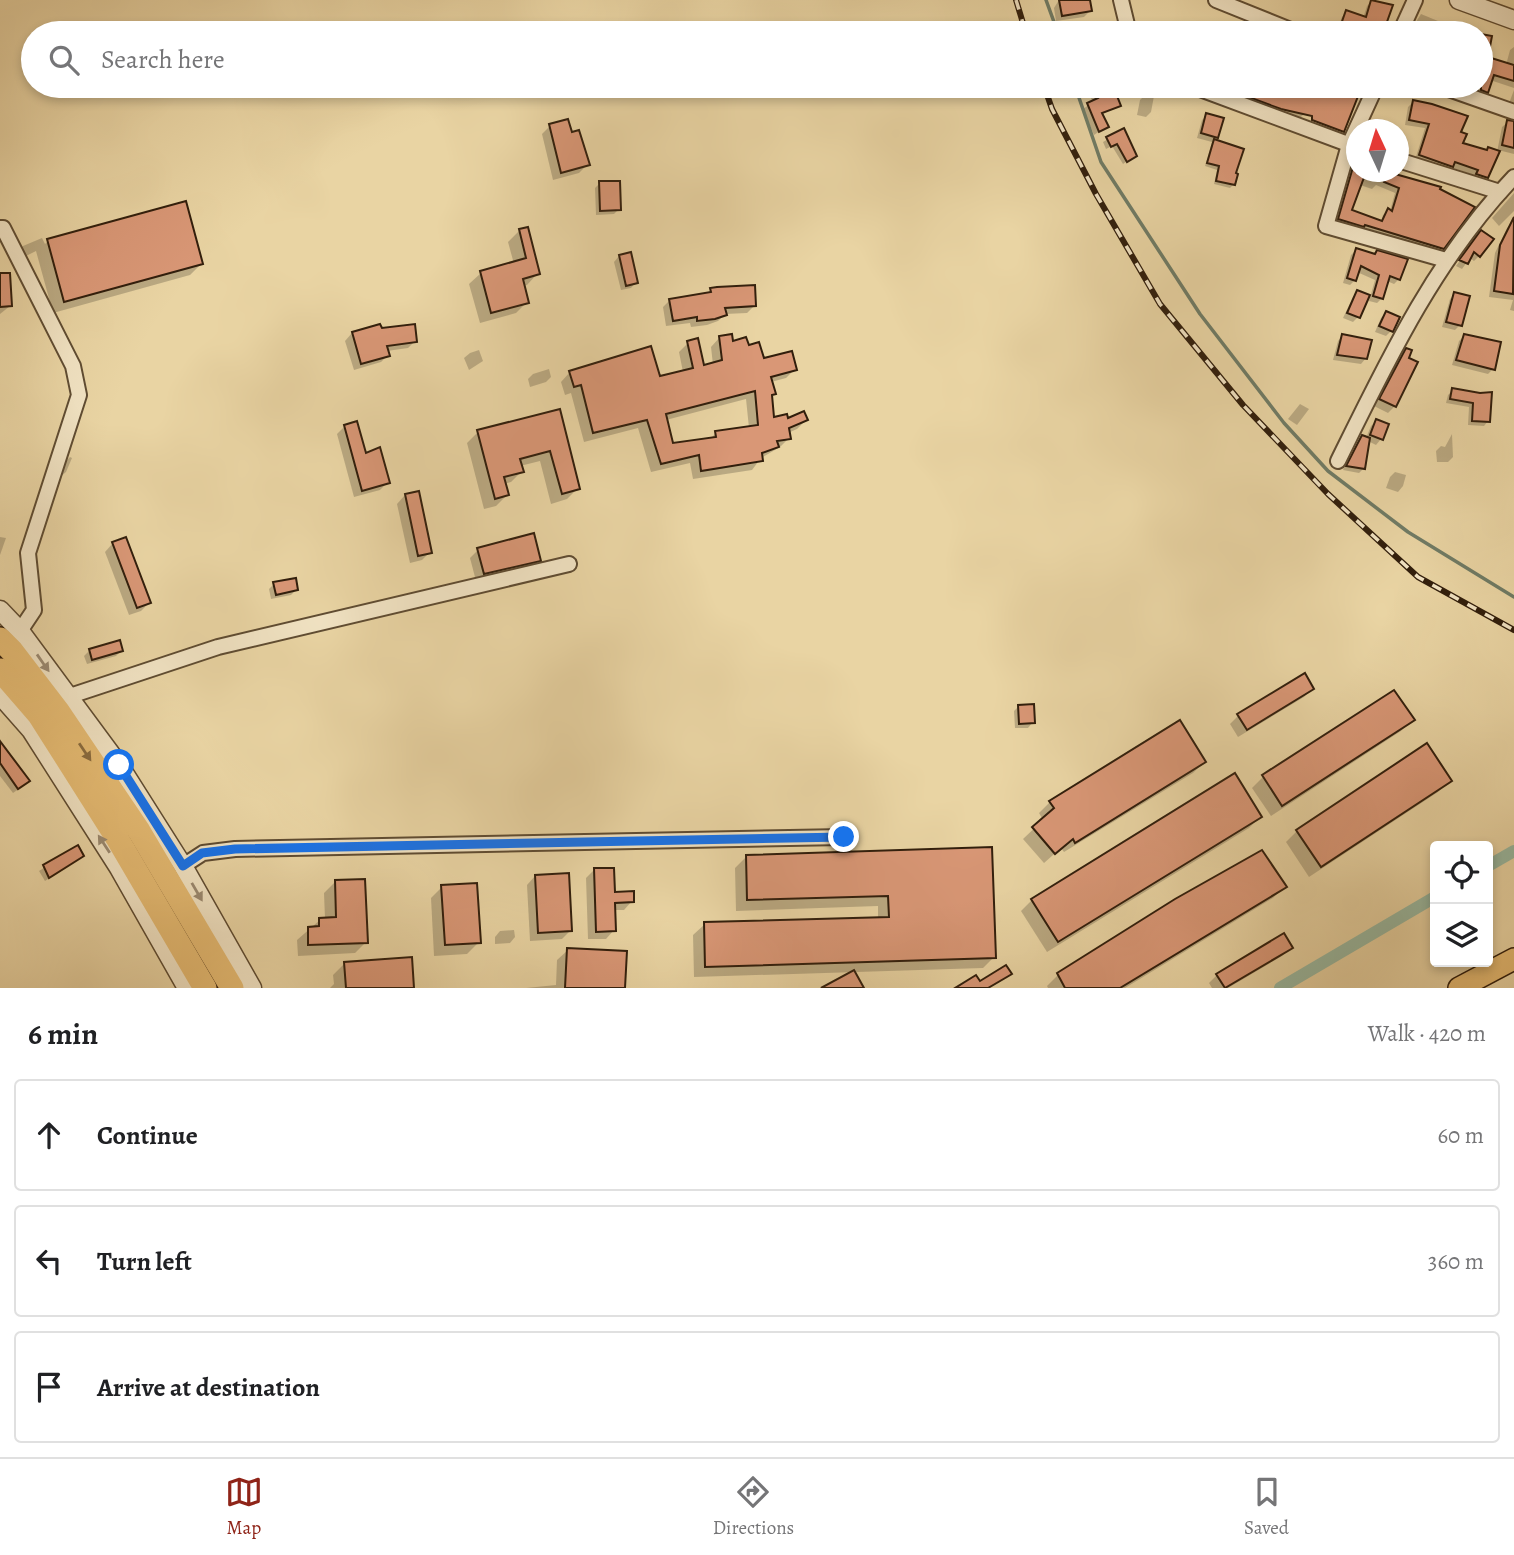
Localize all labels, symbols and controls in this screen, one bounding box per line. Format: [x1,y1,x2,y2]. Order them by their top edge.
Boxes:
search box [21,21,1493,98]
icon: search [45,41,83,79]
text: Search here [101,42,225,77]
north arrow [1346,119,1409,182]
one-way arrow [36,654,50,672]
one-way arrow [78,743,92,761]
route start [103,749,134,780]
route end [828,821,859,852]
one-way arrow [97,834,110,854]
map controls [1430,841,1493,967]
button: locate [1430,841,1493,904]
one-way arrow [191,882,203,901]
button: layers [1430,904,1493,967]
text: 6 min [28,1014,98,1054]
text: Walk · 420 m [1368,1018,1486,1049]
icon: ahead [30,1116,68,1154]
text: Continue [97,1118,198,1153]
text: 60 m [1437,1120,1484,1151]
icon: left [30,1242,68,1280]
text: Turn left [97,1244,192,1279]
text: 360 m [1428,1246,1484,1277]
icon: arrive [30,1368,68,1406]
text: Arrive at destination [97,1370,320,1405]
tab: Map [225,1473,263,1541]
tab: Directions [713,1473,794,1541]
tab: Saved [1244,1473,1289,1541]

